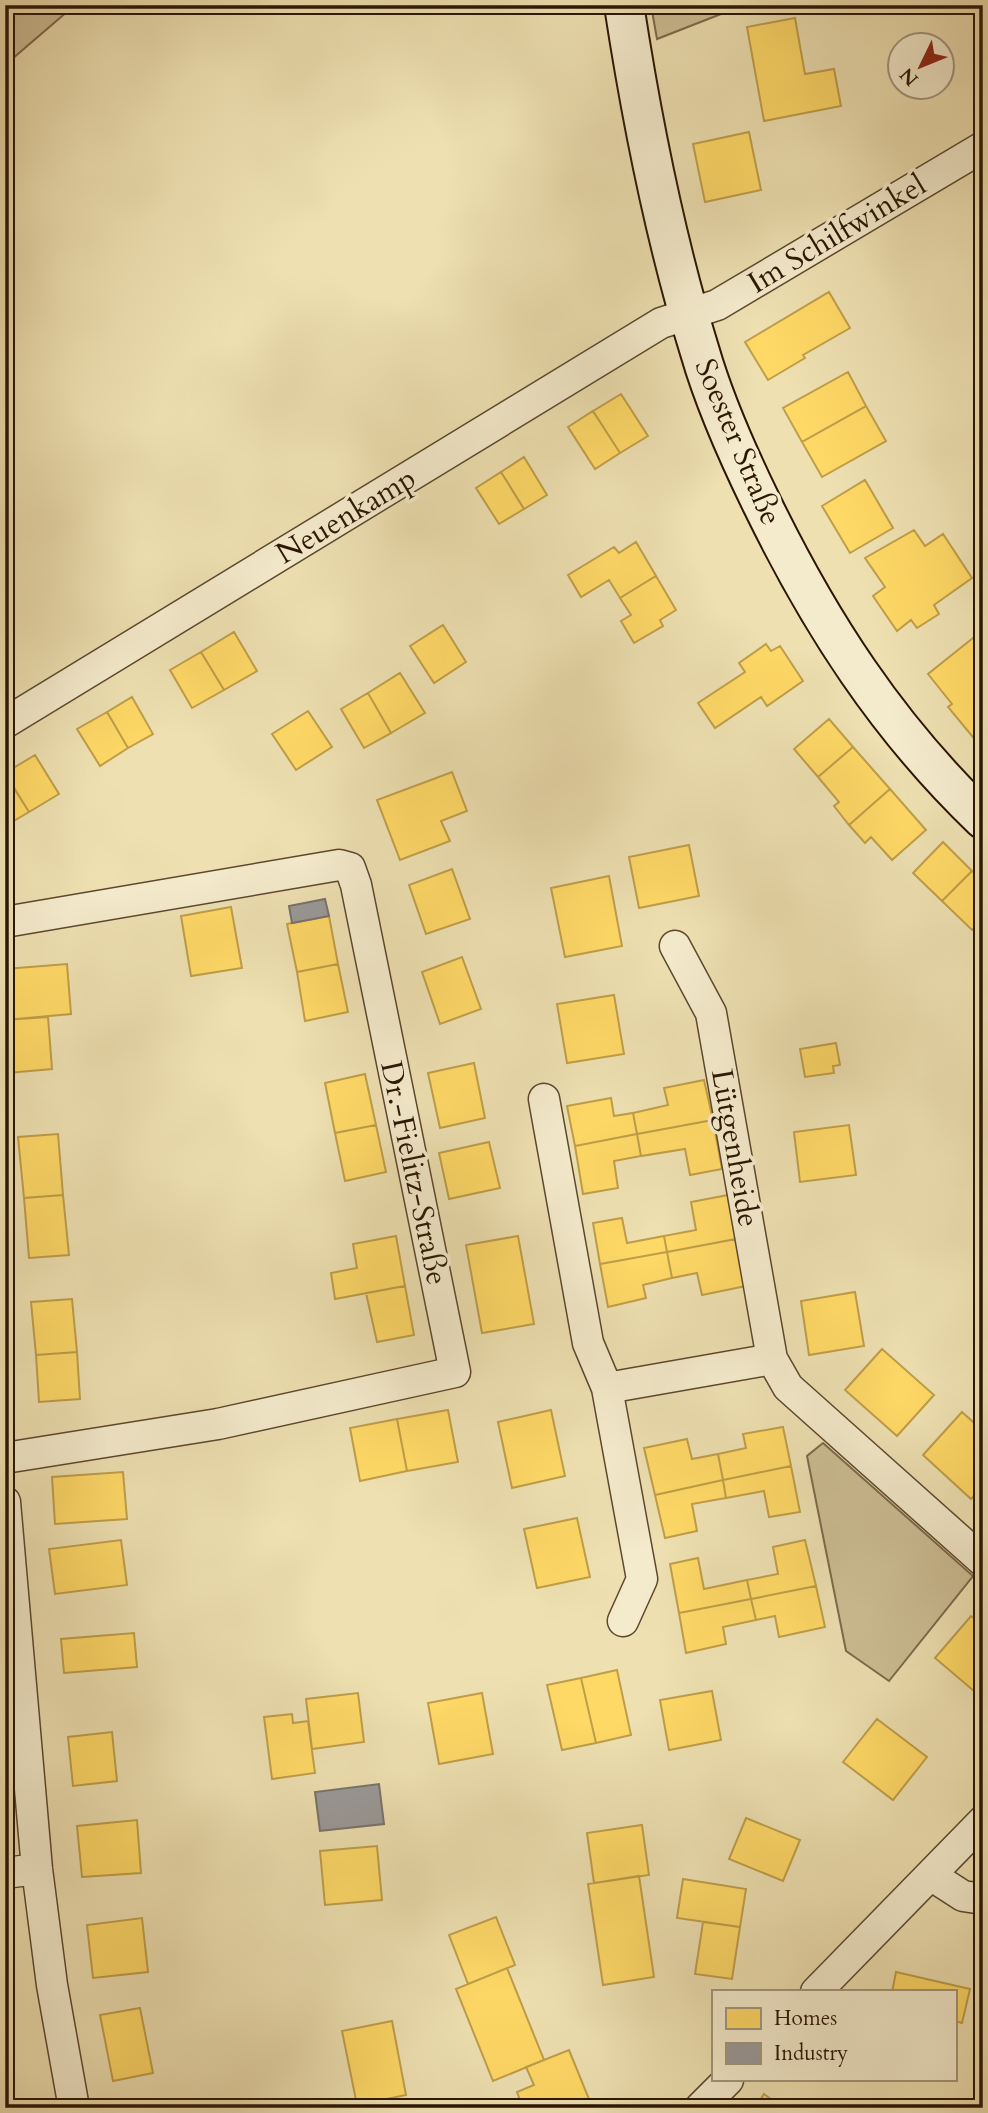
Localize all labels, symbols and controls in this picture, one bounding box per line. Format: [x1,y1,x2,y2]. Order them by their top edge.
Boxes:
north arrow [886,32,956,102]
text: N [894,62,924,92]
street label: Im Schilfwinkel [740,165,934,303]
street label: Soester Straße [685,353,791,531]
street label: Neuenkamp [268,458,424,574]
street label: Dr.-Fielitz-Straße [370,1057,458,1289]
street label: Lütgenheide [701,1066,769,1230]
legend [712,1990,956,2082]
text: Homes [774,2004,837,2033]
text: Industry [774,2039,848,2068]

